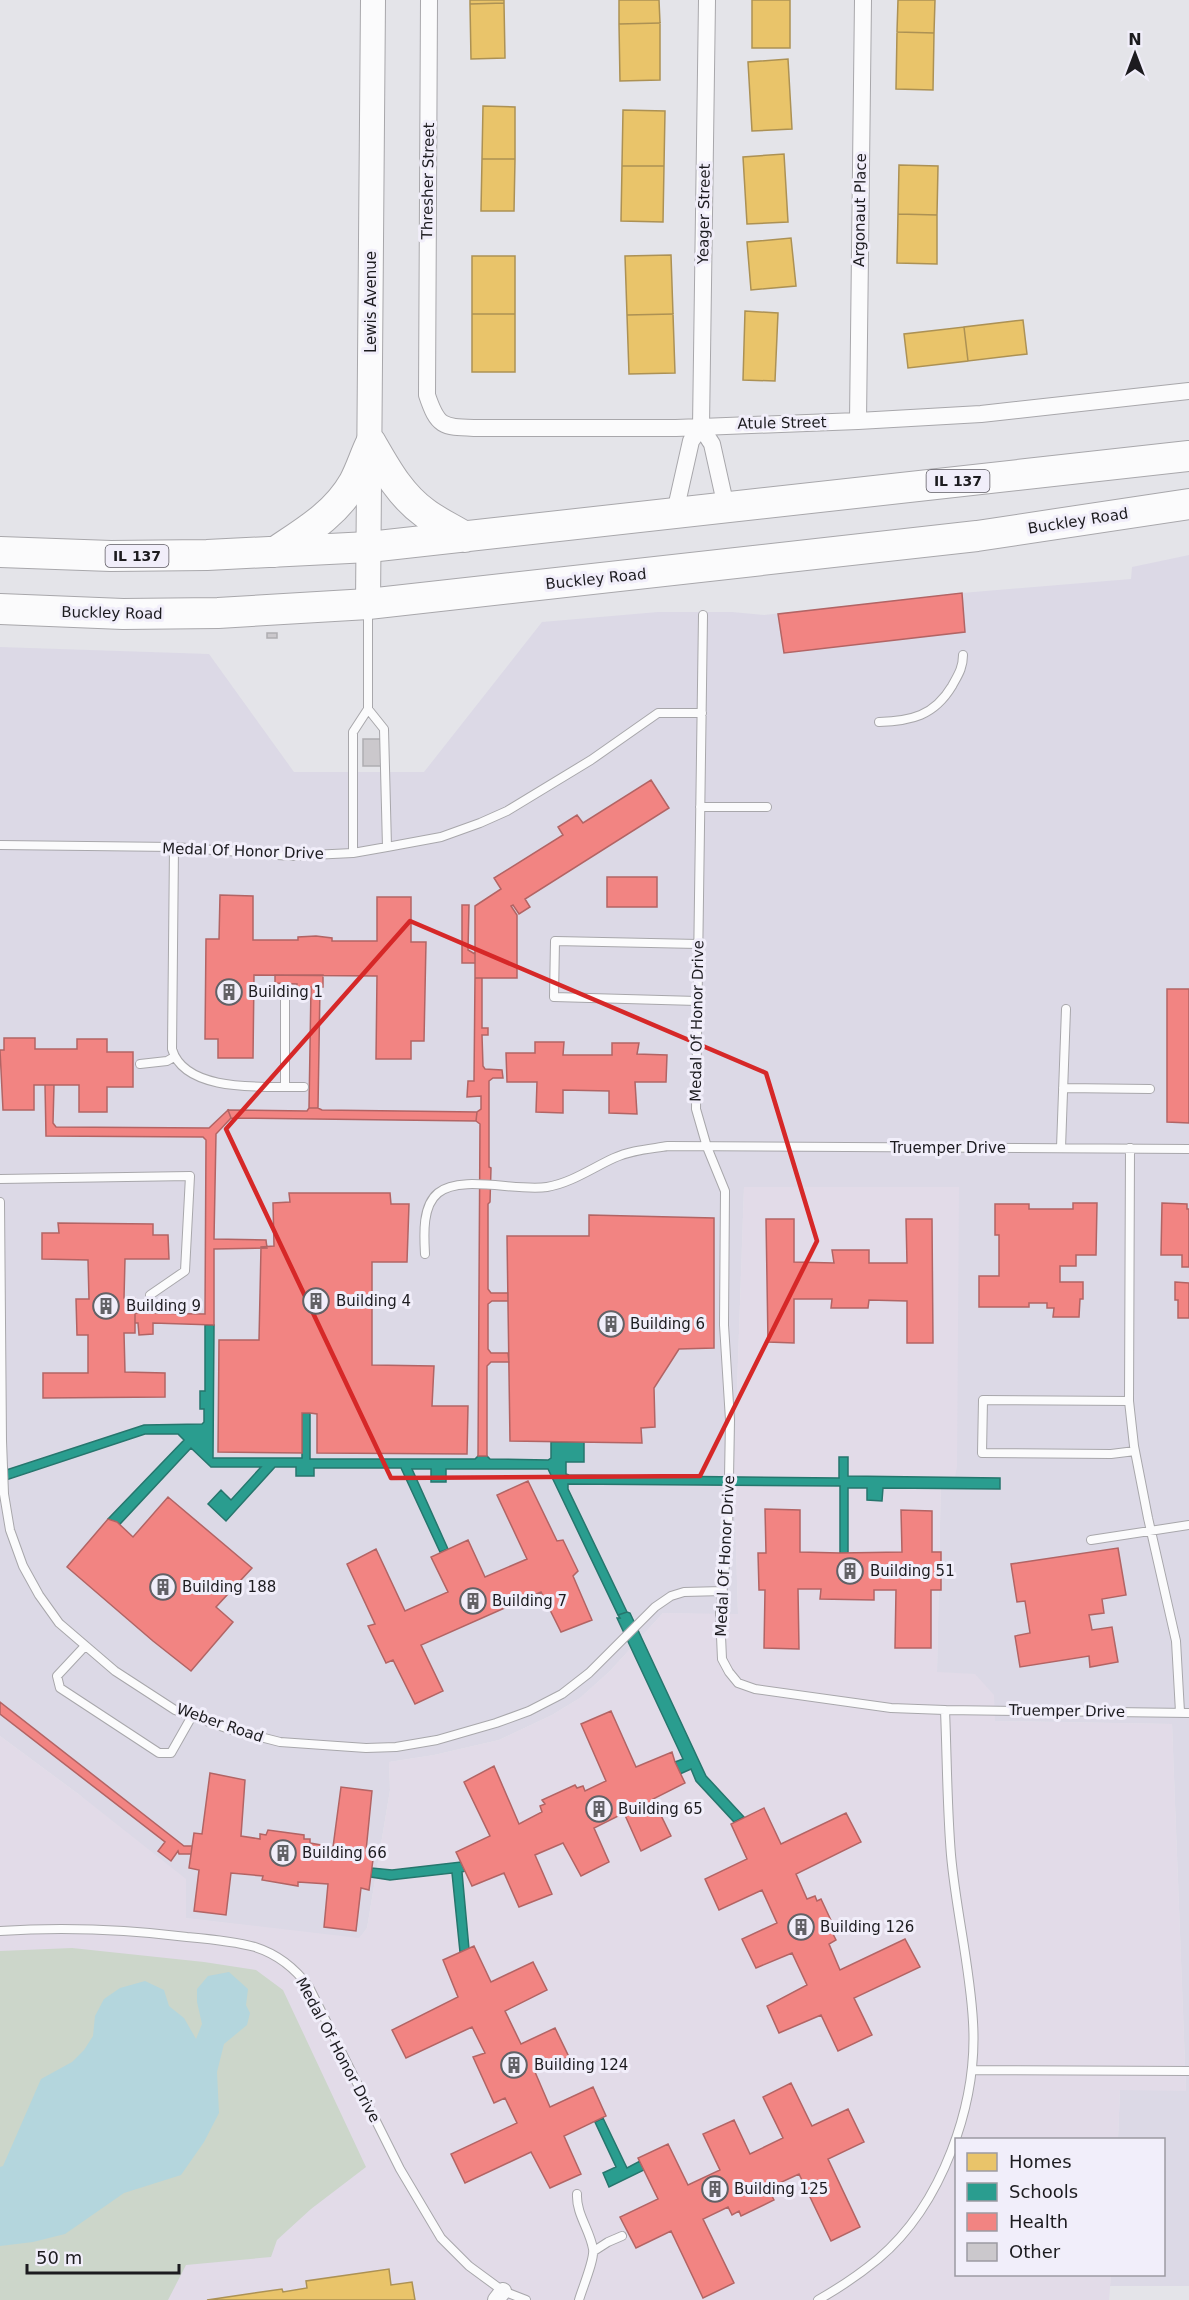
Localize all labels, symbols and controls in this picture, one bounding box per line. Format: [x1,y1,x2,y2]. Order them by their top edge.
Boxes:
north arrow [1105,24,1165,84]
text: N [1128,30,1142,49]
street label: Thresher Street [418,122,438,241]
street label: Argonaut Place [850,153,870,267]
street label: Yeager Street [694,163,714,266]
street label: Lewis Avenue [362,251,380,353]
street label: Atule Street [737,413,827,433]
road number: IL 137 [926,470,990,492]
street label: Buckley Road [1027,504,1129,538]
road number: IL 137 [106,545,168,567]
street label: Buckley Road [545,565,647,593]
street label: Buckley Road [61,603,163,623]
street label: Medal Of Honor Drive [162,839,324,863]
street label: Medal Of Honor Drive [687,940,707,1102]
building icon: Building 1 [214,977,244,1007]
place label: Building 1 [248,983,323,1001]
street label: Truemper Drive [889,1139,1006,1157]
building icon: Building 4 [301,1286,331,1316]
building icon: Building 9 [91,1291,121,1321]
place label: Building 4 [336,1292,411,1310]
place label: Building 9 [126,1297,201,1315]
building icon: Building 6 [596,1309,626,1339]
place label: Building 6 [630,1315,705,1333]
street label: Medal Of Honor Drive [712,1475,738,1637]
building icon: Building 51 [835,1556,865,1586]
place label: Building 51 [870,1562,955,1580]
building icon: Building 188 [148,1572,178,1602]
place label: Building 188 [182,1578,276,1596]
building icon: Building 7 [458,1586,488,1616]
place label: Building 7 [492,1592,567,1610]
street label: Weber Road [174,1700,266,1746]
street label: Truemper Drive [1008,1701,1125,1721]
building icon: Building 65 [584,1794,614,1824]
place label: Building 65 [618,1800,703,1818]
building icon: Building 66 [268,1838,298,1868]
place label: Building 66 [302,1844,387,1862]
building icon: Building 126 [786,1912,816,1942]
place label: Building 126 [820,1918,914,1936]
street label: Medal Of Honor Drive [292,1974,384,2126]
building icon: Building 124 [499,2050,529,2080]
place label: Building 124 [534,2056,628,2074]
legend [955,2138,1165,2276]
text: Homes [1009,2151,1072,2172]
building icon: Building 125 [700,2174,730,2204]
place label: Building 125 [734,2180,828,2198]
text: Schools [1009,2181,1078,2202]
text: Health [1009,2211,1068,2232]
scale bar [27,2237,178,2275]
text: Other [1009,2241,1061,2262]
text: 50 m [36,2247,82,2268]

